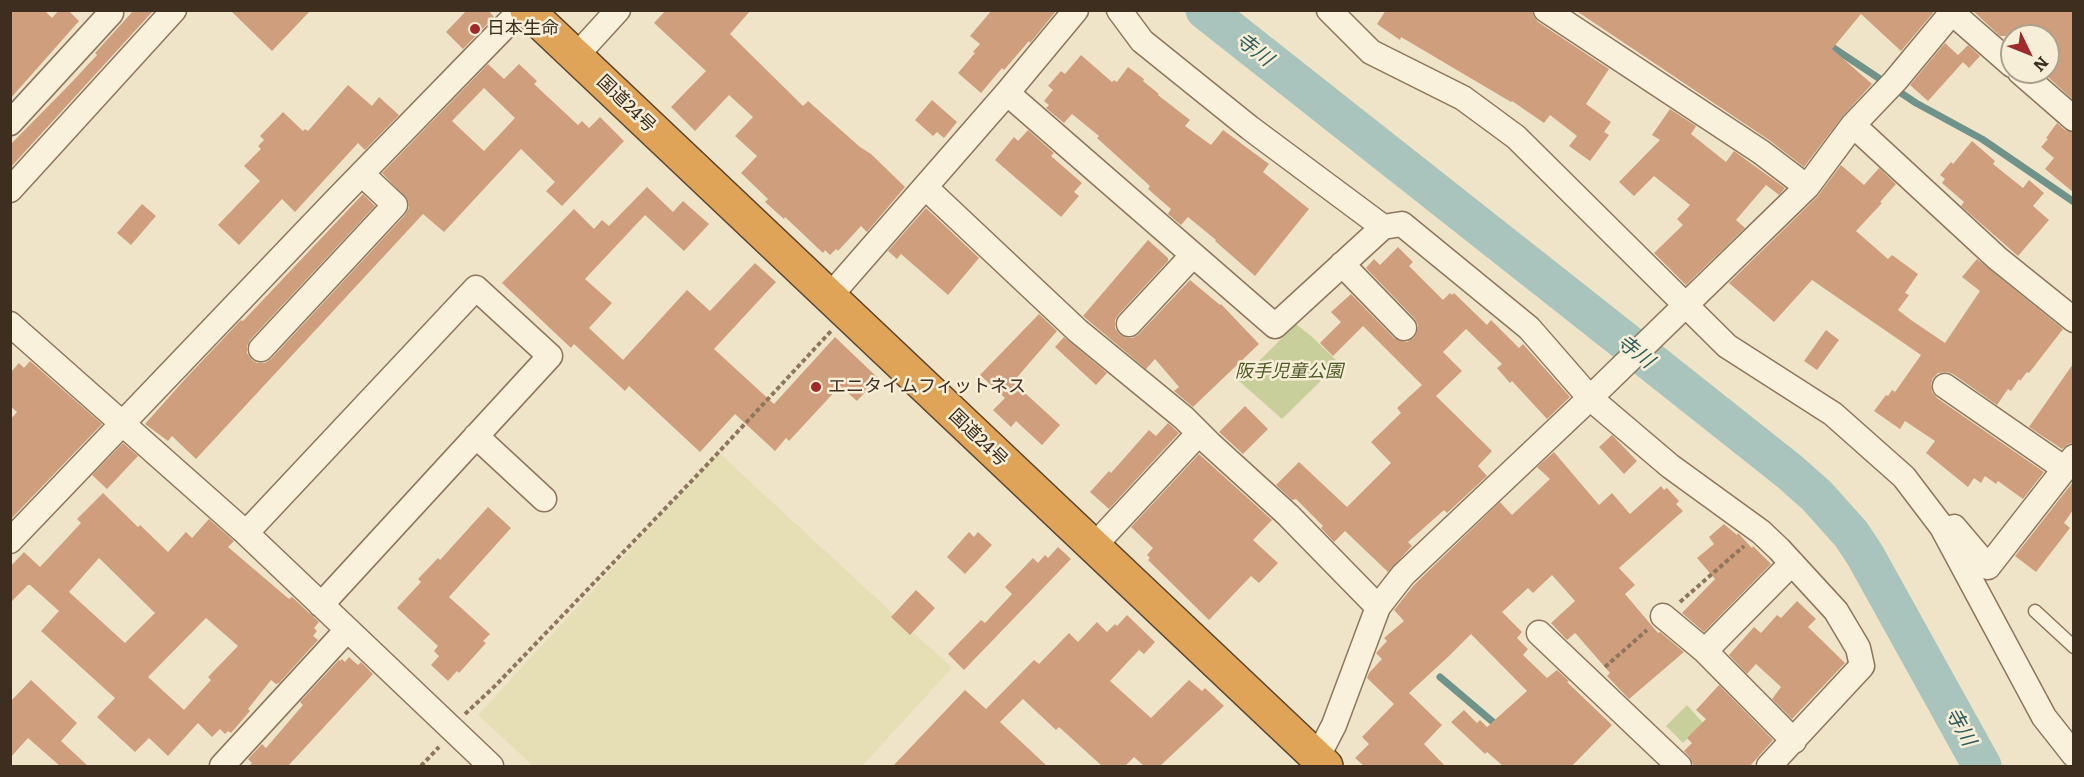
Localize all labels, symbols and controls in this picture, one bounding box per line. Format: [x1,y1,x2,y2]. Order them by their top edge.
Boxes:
place label: 日本生命 [487,18,559,40]
marker: 日本生命 [468,22,482,36]
north arrow [2000,24,2060,84]
water label: 寺川 [1231,28,1277,72]
text: N [2028,52,2055,78]
street label: 国道24号 [592,71,660,137]
water label: 寺川 [1612,330,1658,374]
park label: 阪手児童公園 [1235,361,1343,383]
place label: エニタイムフィットネス [828,376,1026,398]
marker: エニタイムフィットネス [809,380,823,394]
street label: 国道24号 [944,405,1012,471]
water label: 寺川 [1940,704,1980,750]

